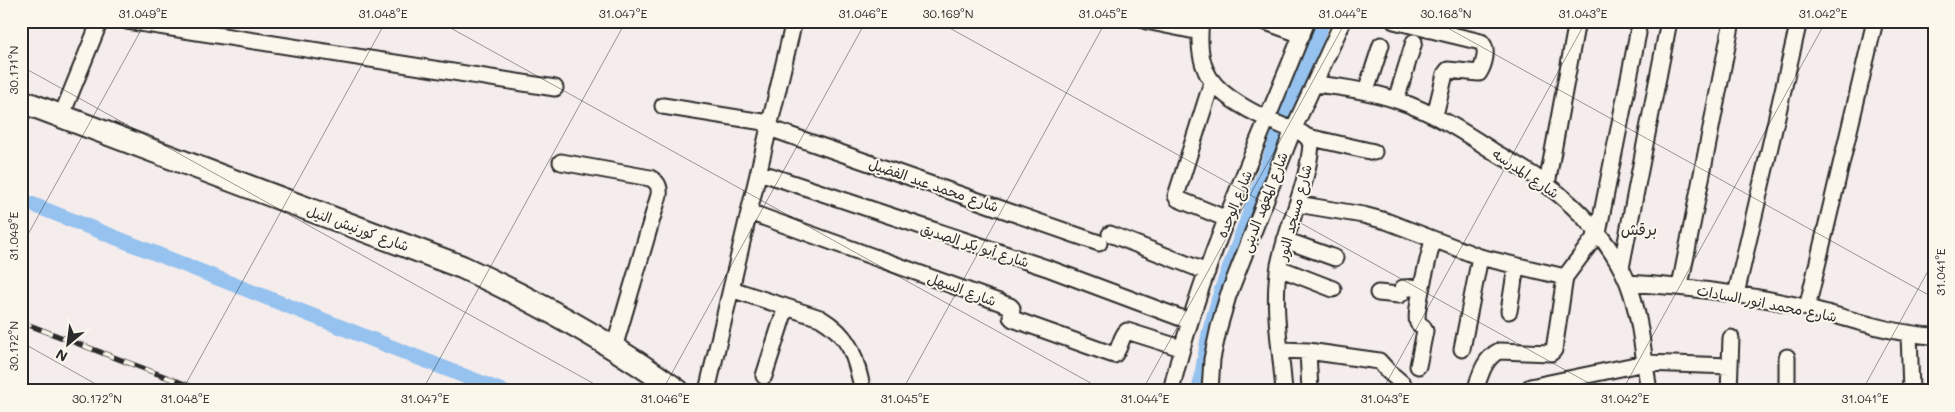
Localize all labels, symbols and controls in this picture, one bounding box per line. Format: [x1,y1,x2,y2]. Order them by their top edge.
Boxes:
text: 31.049°E [119,5,168,21]
text: 31.048°E [358,5,408,21]
text: 31.047°E [599,5,647,21]
text: 31.046°E [838,5,888,21]
text: 30.169°N [922,5,974,21]
text: 31.045°E [1079,5,1128,21]
text: 31.044°E [1319,5,1368,21]
text: 30.168°N [1420,5,1472,21]
text: 31.043°E [1559,5,1608,21]
text: 31.042°E [1799,5,1847,21]
text: 30.171°N [5,46,21,94]
street label: شارع المدرسه [1488,144,1563,203]
street label: شارع المعهد الدينى [1236,149,1293,255]
street label: شارع محمد عبد الفضيل [866,154,1001,217]
street label: شارع مسجد النور [1272,162,1317,263]
street label: شارع الوحده [1212,167,1257,241]
street label: شارع كورنيش النيل [304,201,412,256]
text: 31.049°E [5,211,21,260]
street label: شارع أبو بكر الصديق [918,218,1032,272]
district label: برقش [1621,218,1657,239]
text: 31.041°E [1932,248,1948,296]
street label: شارع السهل [925,268,999,311]
street label: شارع محمد انور السادات [1695,280,1839,327]
north arrow [42,320,92,370]
text: 30.172°N [5,321,21,371]
text: N [52,345,71,367]
text: 30.172°N [72,390,122,406]
text: 31.048°E [160,390,210,406]
text: 31.047°E [401,390,449,406]
text: 31.046°E [640,390,690,406]
text: 31.045°E [881,390,930,406]
text: 31.044°E [1121,390,1170,406]
text: 31.043°E [1361,390,1410,406]
text: 31.042°E [1601,390,1649,406]
text: 31.041°E [1841,390,1889,406]

